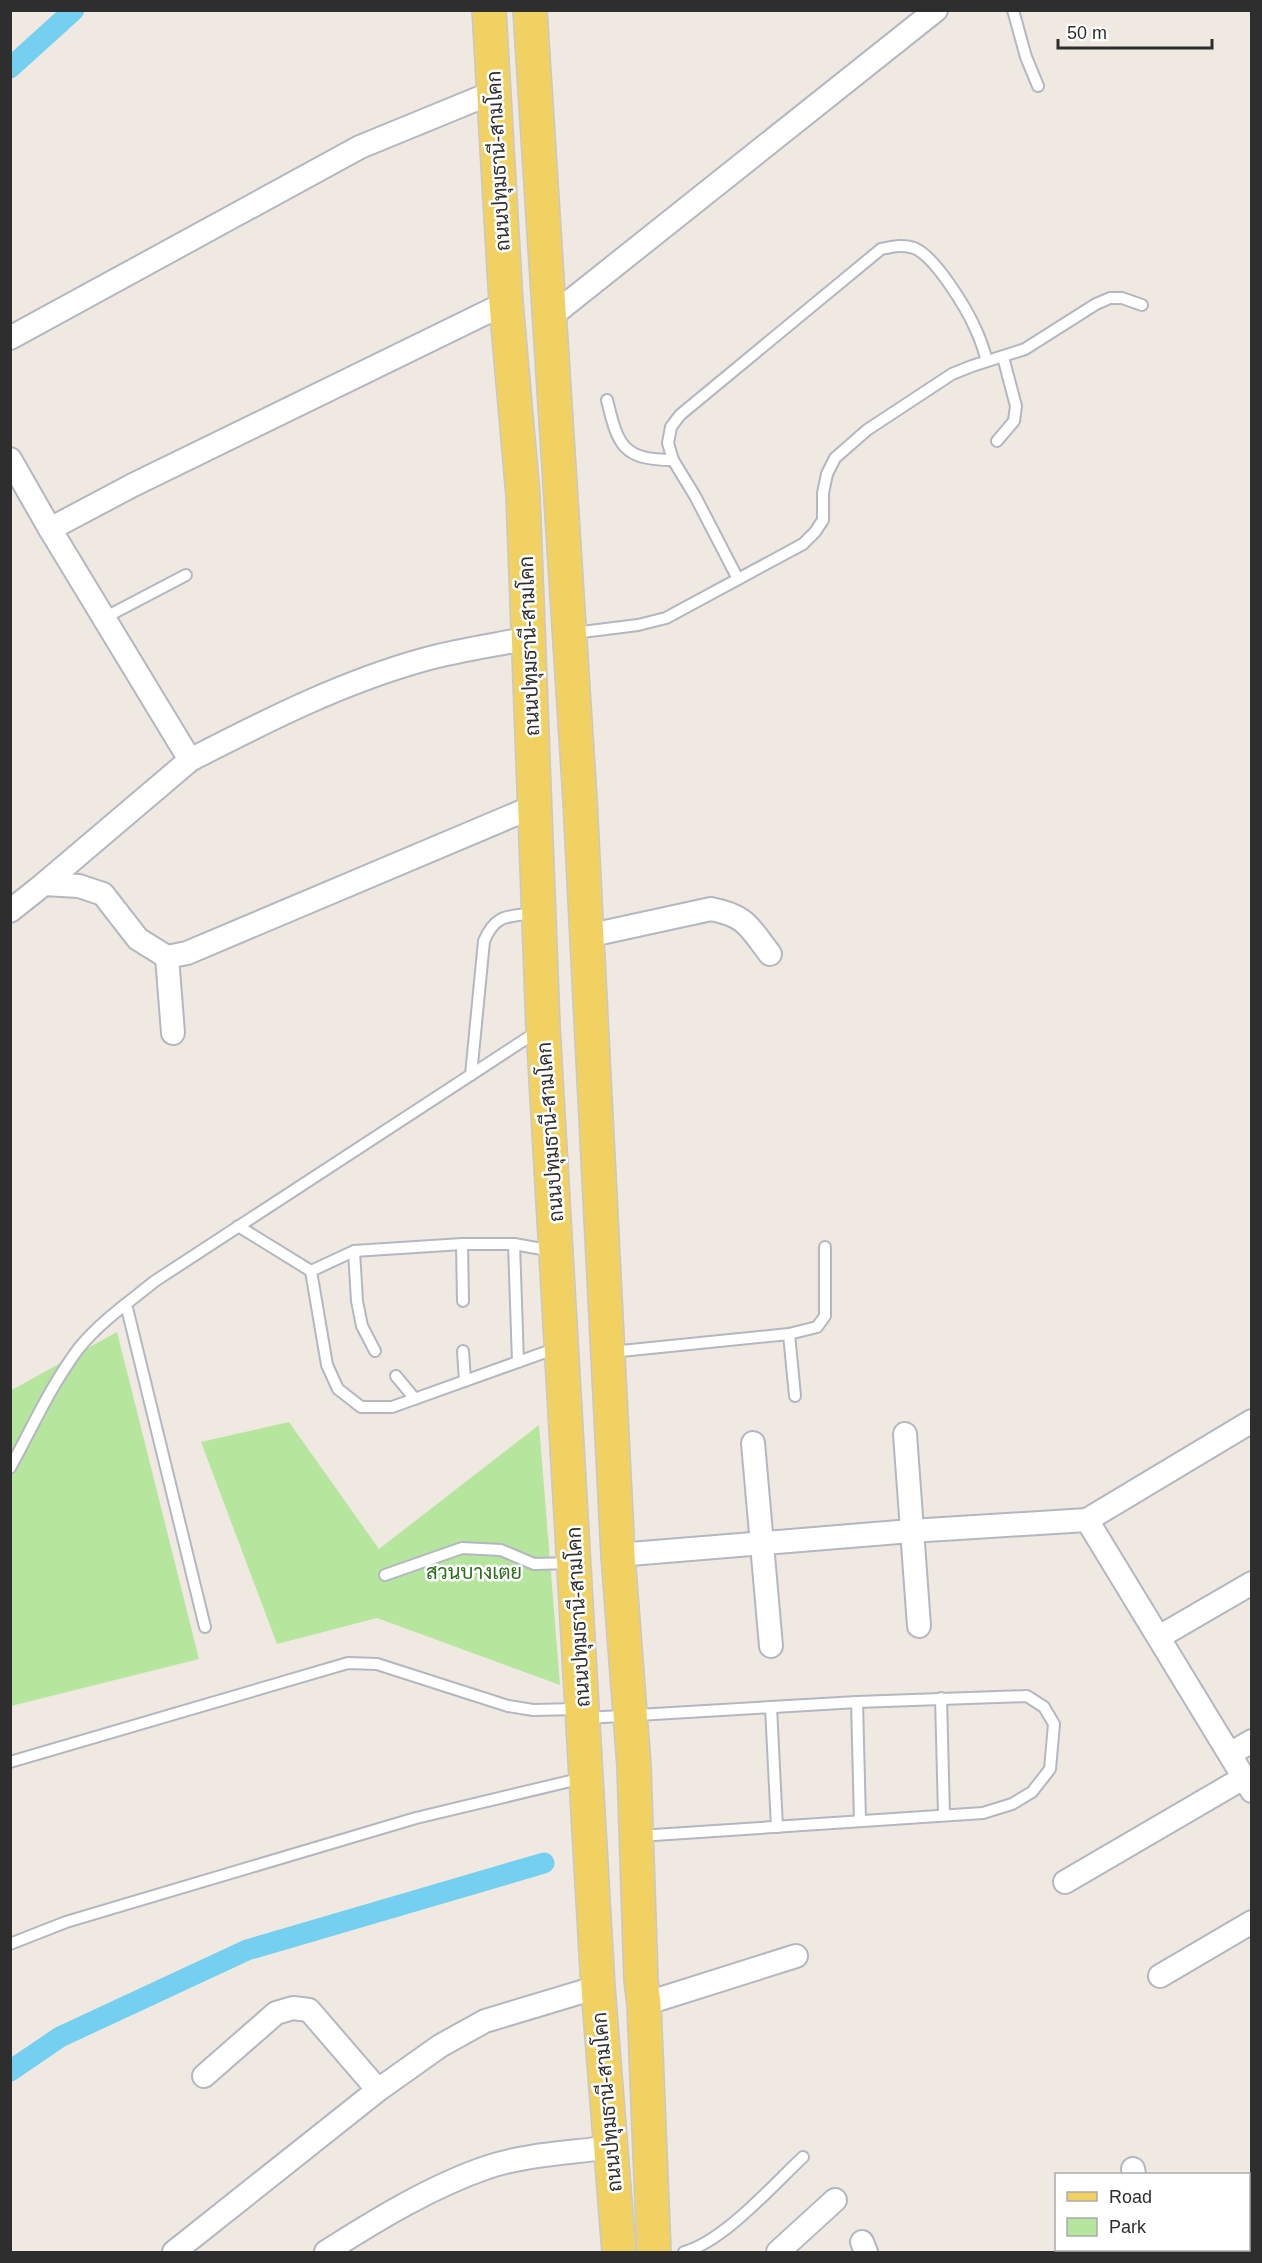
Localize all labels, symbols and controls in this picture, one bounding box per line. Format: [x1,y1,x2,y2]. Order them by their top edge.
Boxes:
scale bar [1058,12,1212,50]
text: 50 m [1067,23,1107,43]
street label: ถนนปทุมธานี-สามโคก [480,70,517,252]
street label: ถนนปทุมธานี-สามโคก [513,555,546,737]
street label: ถนนปทุมธานี-สามโคก [531,1041,570,1223]
street label: ถนนปทุมธานี-สามโคก [560,1526,597,1708]
park label: สวนบางเตย [426,1561,522,1583]
street label: ถนนปทุมธานี-สามโคก [586,2011,629,2193]
legend [1055,2173,1250,2251]
text: Road [1109,2187,1152,2207]
text: Park [1109,2217,1147,2237]

